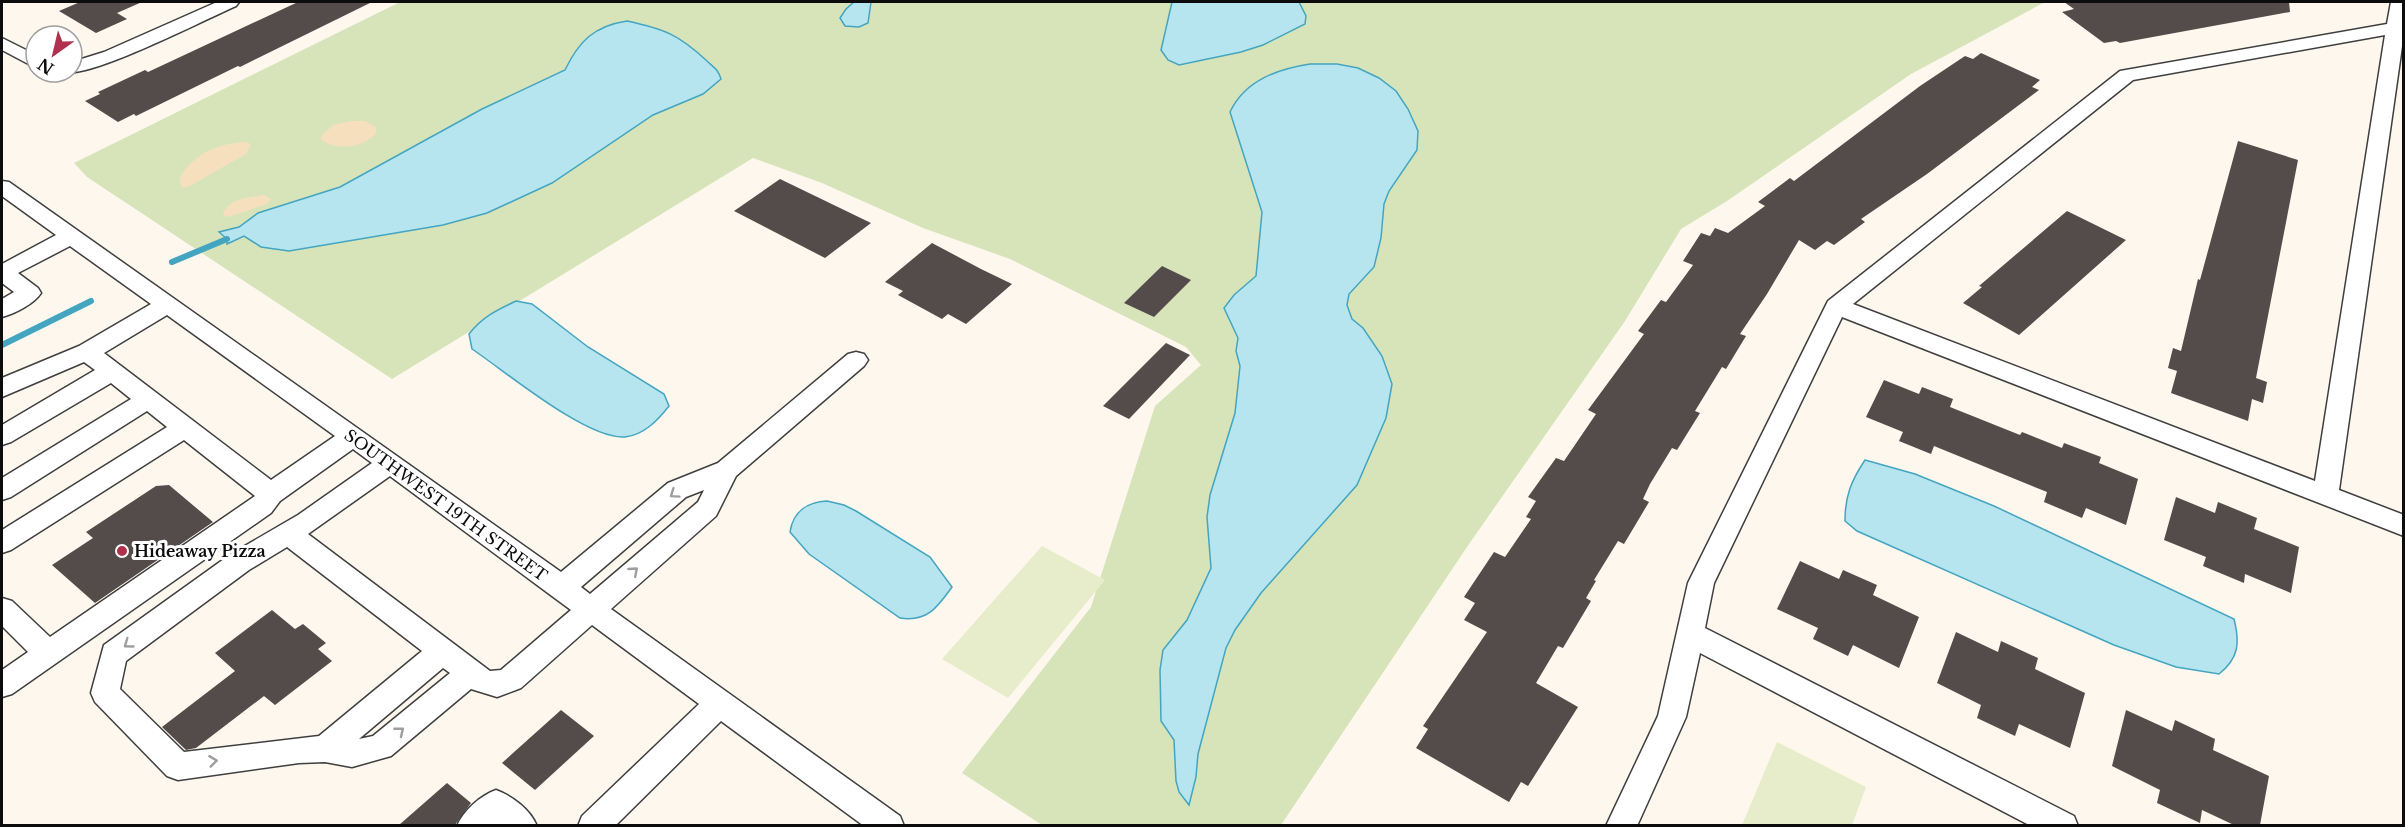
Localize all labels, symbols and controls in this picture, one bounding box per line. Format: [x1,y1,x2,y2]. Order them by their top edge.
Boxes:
north arrow [24,24,84,84]
text: N [34,54,57,79]
street label: SOUTHWEST 19TH STREET [341,425,551,585]
one-way arrow [669,487,680,498]
place label: Hideaway Pizza [134,541,266,561]
marker: Hideaway Pizza [115,544,129,558]
one-way arrow [627,568,638,579]
one-way arrow [123,637,134,648]
one-way arrow [393,728,404,739]
one-way arrow [208,755,217,768]

